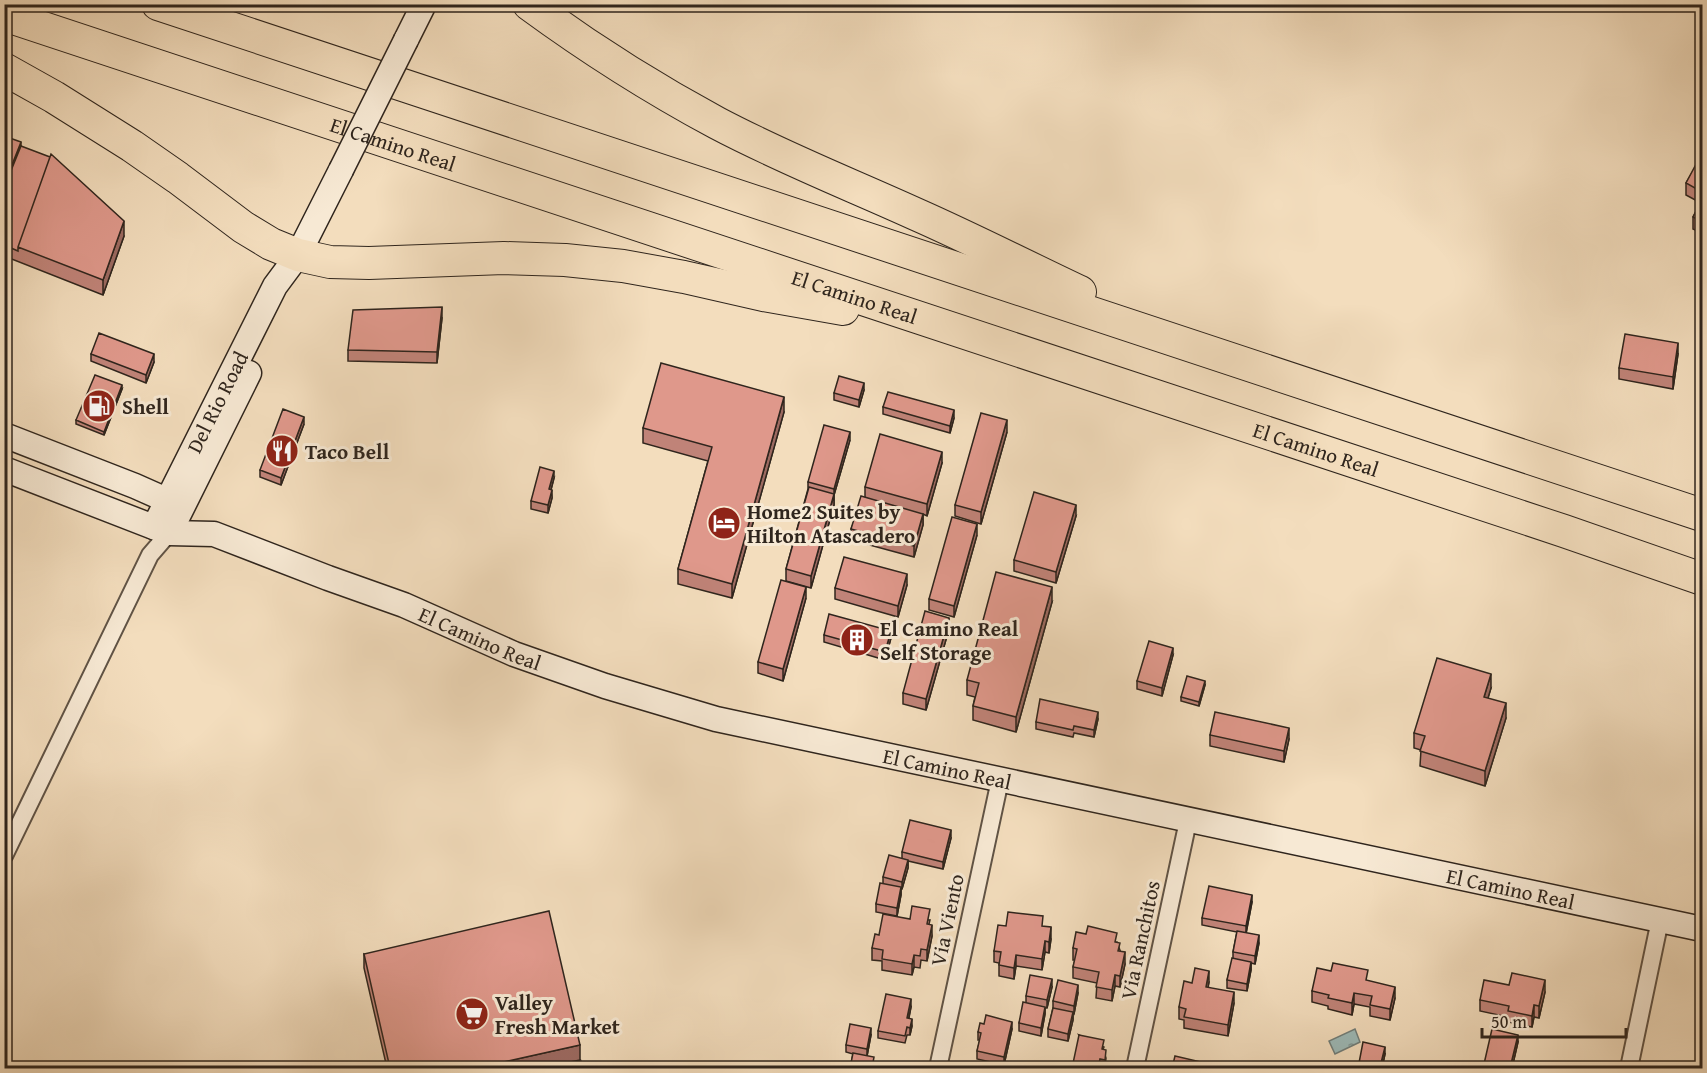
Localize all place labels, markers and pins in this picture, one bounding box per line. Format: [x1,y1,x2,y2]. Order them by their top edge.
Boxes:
fuel station icon: Shell [81,388,117,424]
place label: Shell [122,391,169,422]
restaurant icon: Taco Bell [264,433,300,469]
place label: Taco Bell [305,436,390,467]
place label: Home2 Suites by Hilton Atascadero [747,496,915,551]
hotel icon: Home2 Suites by Hilton Atascadero [706,505,742,541]
place label: El Camino Real Self Storage [880,613,1019,668]
building icon: El Camino Real Self Storage [839,622,875,658]
place label: Valley Fresh Market [495,987,620,1042]
supermarket icon: Valley Fresh Market [454,996,490,1032]

